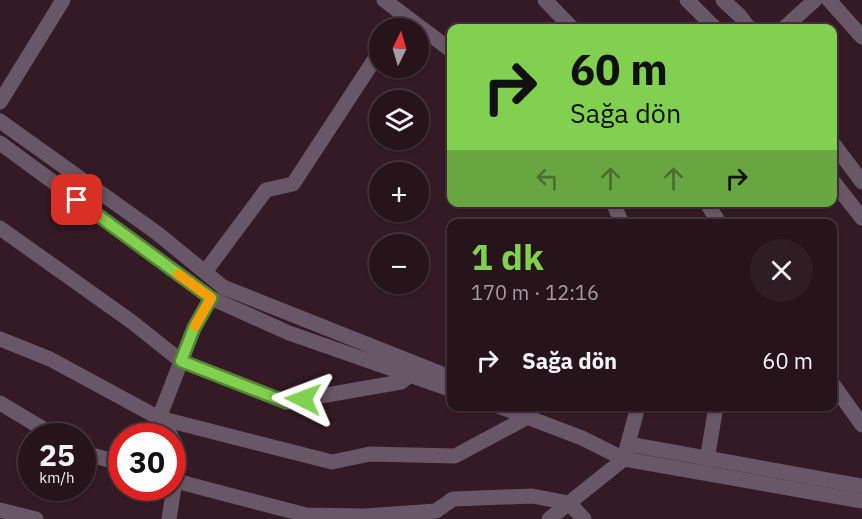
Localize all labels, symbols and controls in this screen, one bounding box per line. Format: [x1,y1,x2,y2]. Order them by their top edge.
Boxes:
north arrow [369,18,429,78]
map controls [369,18,429,294]
text: 60 m [570,42,668,97]
icon: right [471,48,549,126]
button: layers [369,90,429,150]
text: Sağa dön [570,95,681,130]
button: + [369,162,429,222]
icon: left [531,162,564,195]
icon: ahead [594,162,627,195]
icon: ahead [657,162,690,195]
icon: right [720,162,753,195]
pin [51,174,102,225]
icon: arrive [60,183,93,216]
text: 1 dk [471,233,544,280]
button: − [369,234,429,294]
button: close [750,239,813,302]
text: 170 m · 12:16 [471,279,599,306]
icon: right [471,344,504,377]
text: Sağa dön [522,346,617,375]
text: 60 m [762,346,813,375]
position arrow [271,367,335,431]
speed limit sign: 30 [108,423,186,501]
text: 25 [39,435,75,474]
text: km/h [39,468,75,487]

